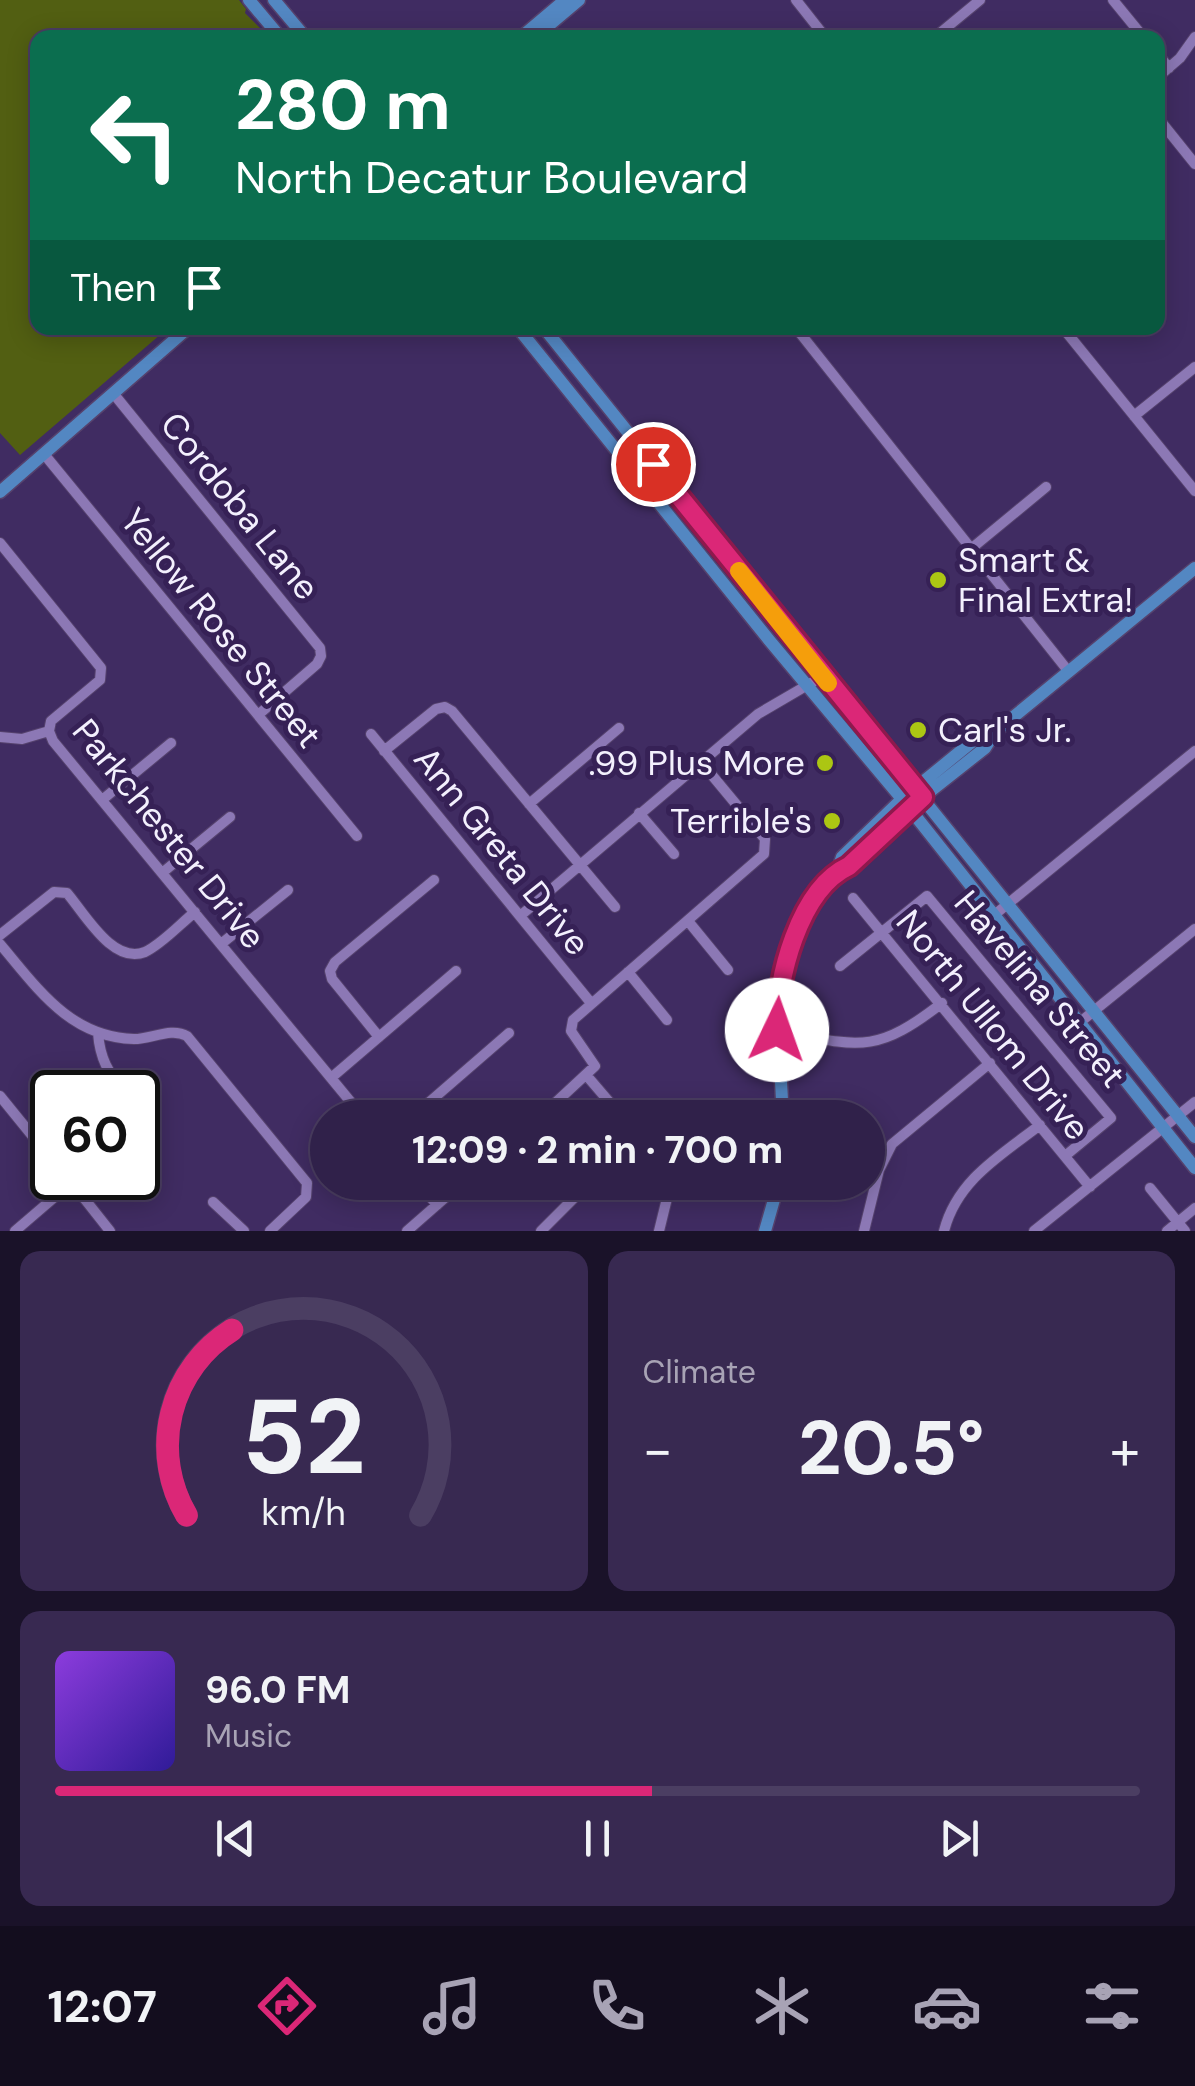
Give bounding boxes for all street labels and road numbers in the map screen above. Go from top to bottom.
street label: Cordoba Lane [150,403,330,609]
street label: Yellow Rose Street [110,499,332,757]
street label: Parkchester Drive [62,710,276,958]
street label: Ann Greta Drive [404,737,600,965]
street label: Havelina Street [944,881,1136,1097]
street label: North Ullom Drive [886,900,1100,1150]

